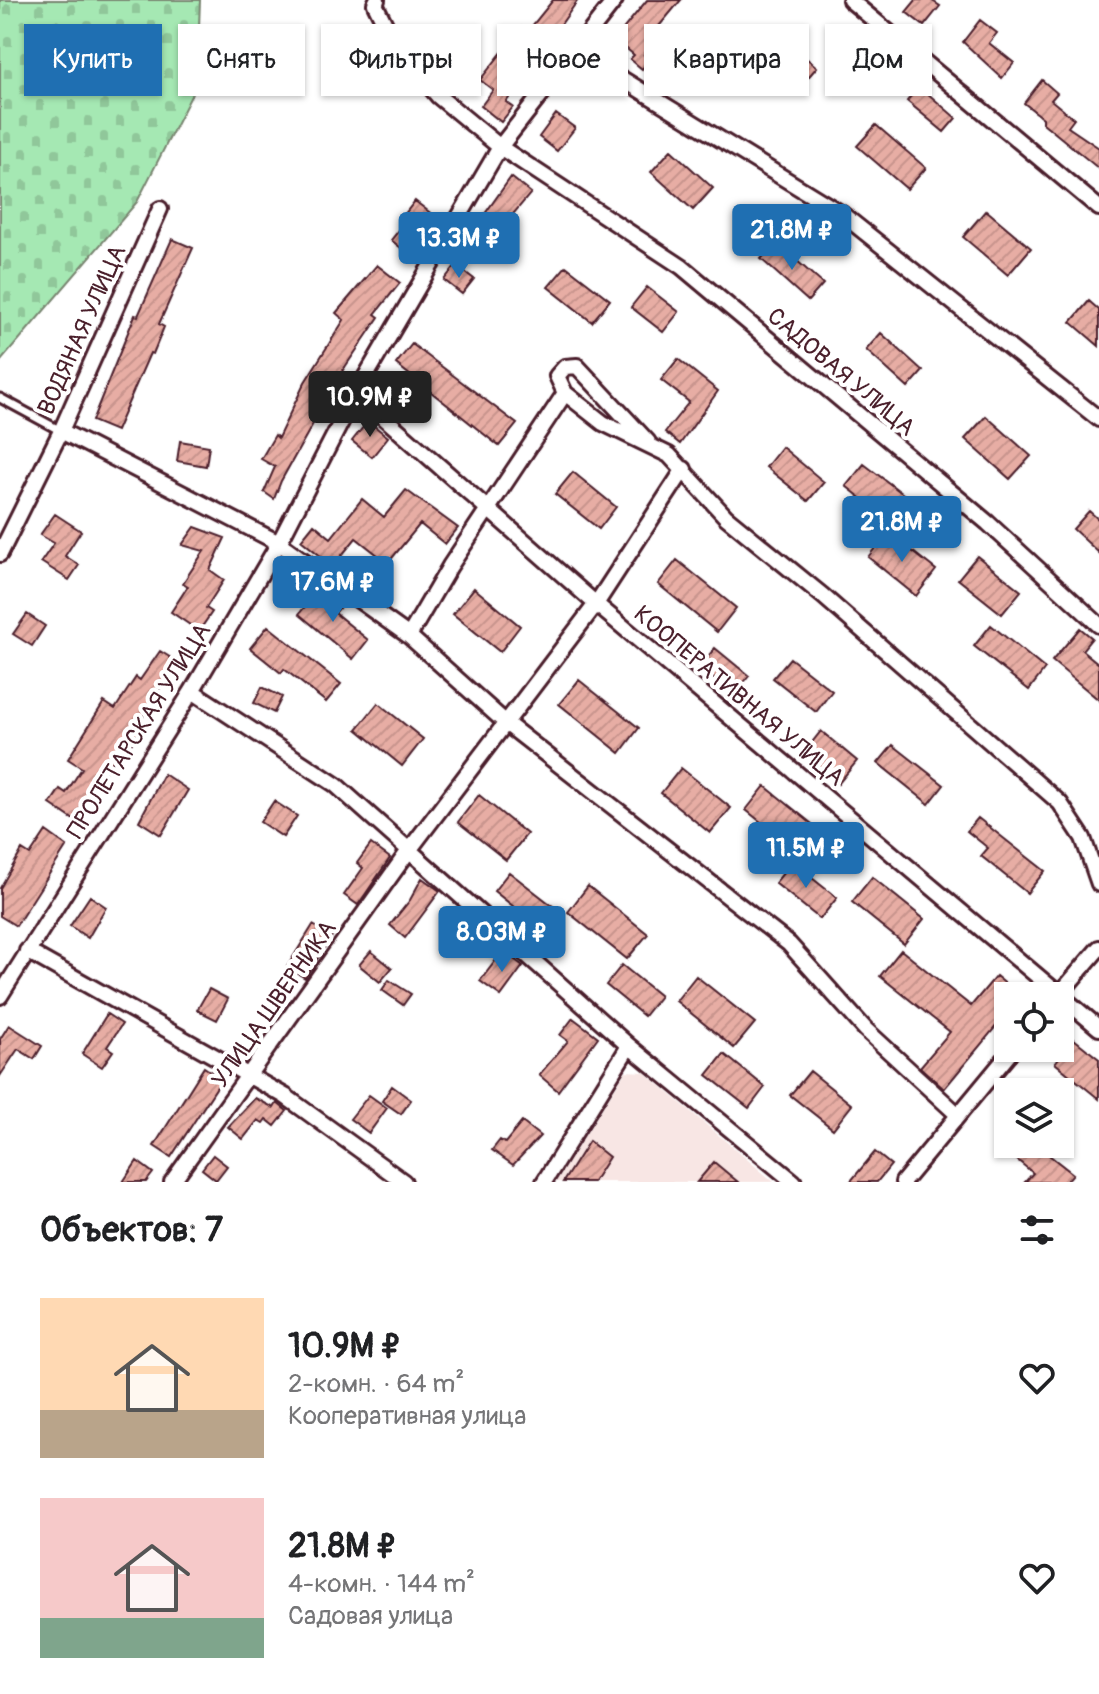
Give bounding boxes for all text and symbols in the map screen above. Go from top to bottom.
chip: Купить [24,24,162,96]
chip: Снять [178,24,305,96]
chip: Фильтры [321,24,481,96]
chip: Новое [497,24,628,96]
chip: Квартира [644,24,809,96]
chip: Дом [825,24,932,96]
pin: 21.8M ₽ [718,204,866,272]
pin: 13.3M ₽ [385,212,533,280]
text: 21.8M ₽ [750,214,834,246]
text: 13.3M ₽ [417,222,501,254]
street label: ВОДЯНАЯ УЛИЦА [32,241,132,419]
street label: САДОВАЯ УЛИЦА [761,302,921,442]
pin: 10.9M ₽ [296,371,444,439]
text: 10.9M ₽ [327,381,413,413]
pin: 21.8M ₽ [828,496,976,564]
text: 21.8M ₽ [860,506,944,538]
pin: 17.6M ₽ [259,556,407,624]
text: 17.6M ₽ [291,566,375,598]
street label: КООПЕРАТИВНАЯ УЛИЦА [628,600,850,792]
street label: ПРОЛЕТАРСКАЯ УЛИЦА [61,618,217,844]
pin: 11.5M ₽ [732,822,880,890]
text: 11.5M ₽ [766,832,846,864]
pin: 8.03M ₽ [428,906,576,974]
street label: УЛИЦА ШВЕРНИКА [205,915,343,1093]
text: 8.03M ₽ [456,916,548,948]
map controls [994,982,1074,1158]
button: locate [994,982,1074,1062]
button: layers [994,1078,1074,1158]
icon: filters [1015,1208,1059,1252]
text: Объектов: 7 [40,1209,223,1252]
text: 10.9M ₽ [288,1325,402,1368]
icon: home [104,1330,200,1426]
icon: heart [1015,1356,1059,1400]
text: 2-комн. · 64 m² [288,1368,464,1400]
text: Кооперативная улица [288,1400,526,1432]
text: 21.8M ₽ [288,1525,397,1568]
icon: home [104,1530,200,1626]
icon: heart [1015,1556,1059,1600]
text: 4-комн. · 144 m² [288,1568,475,1600]
text: Садовая улица [288,1600,453,1632]

